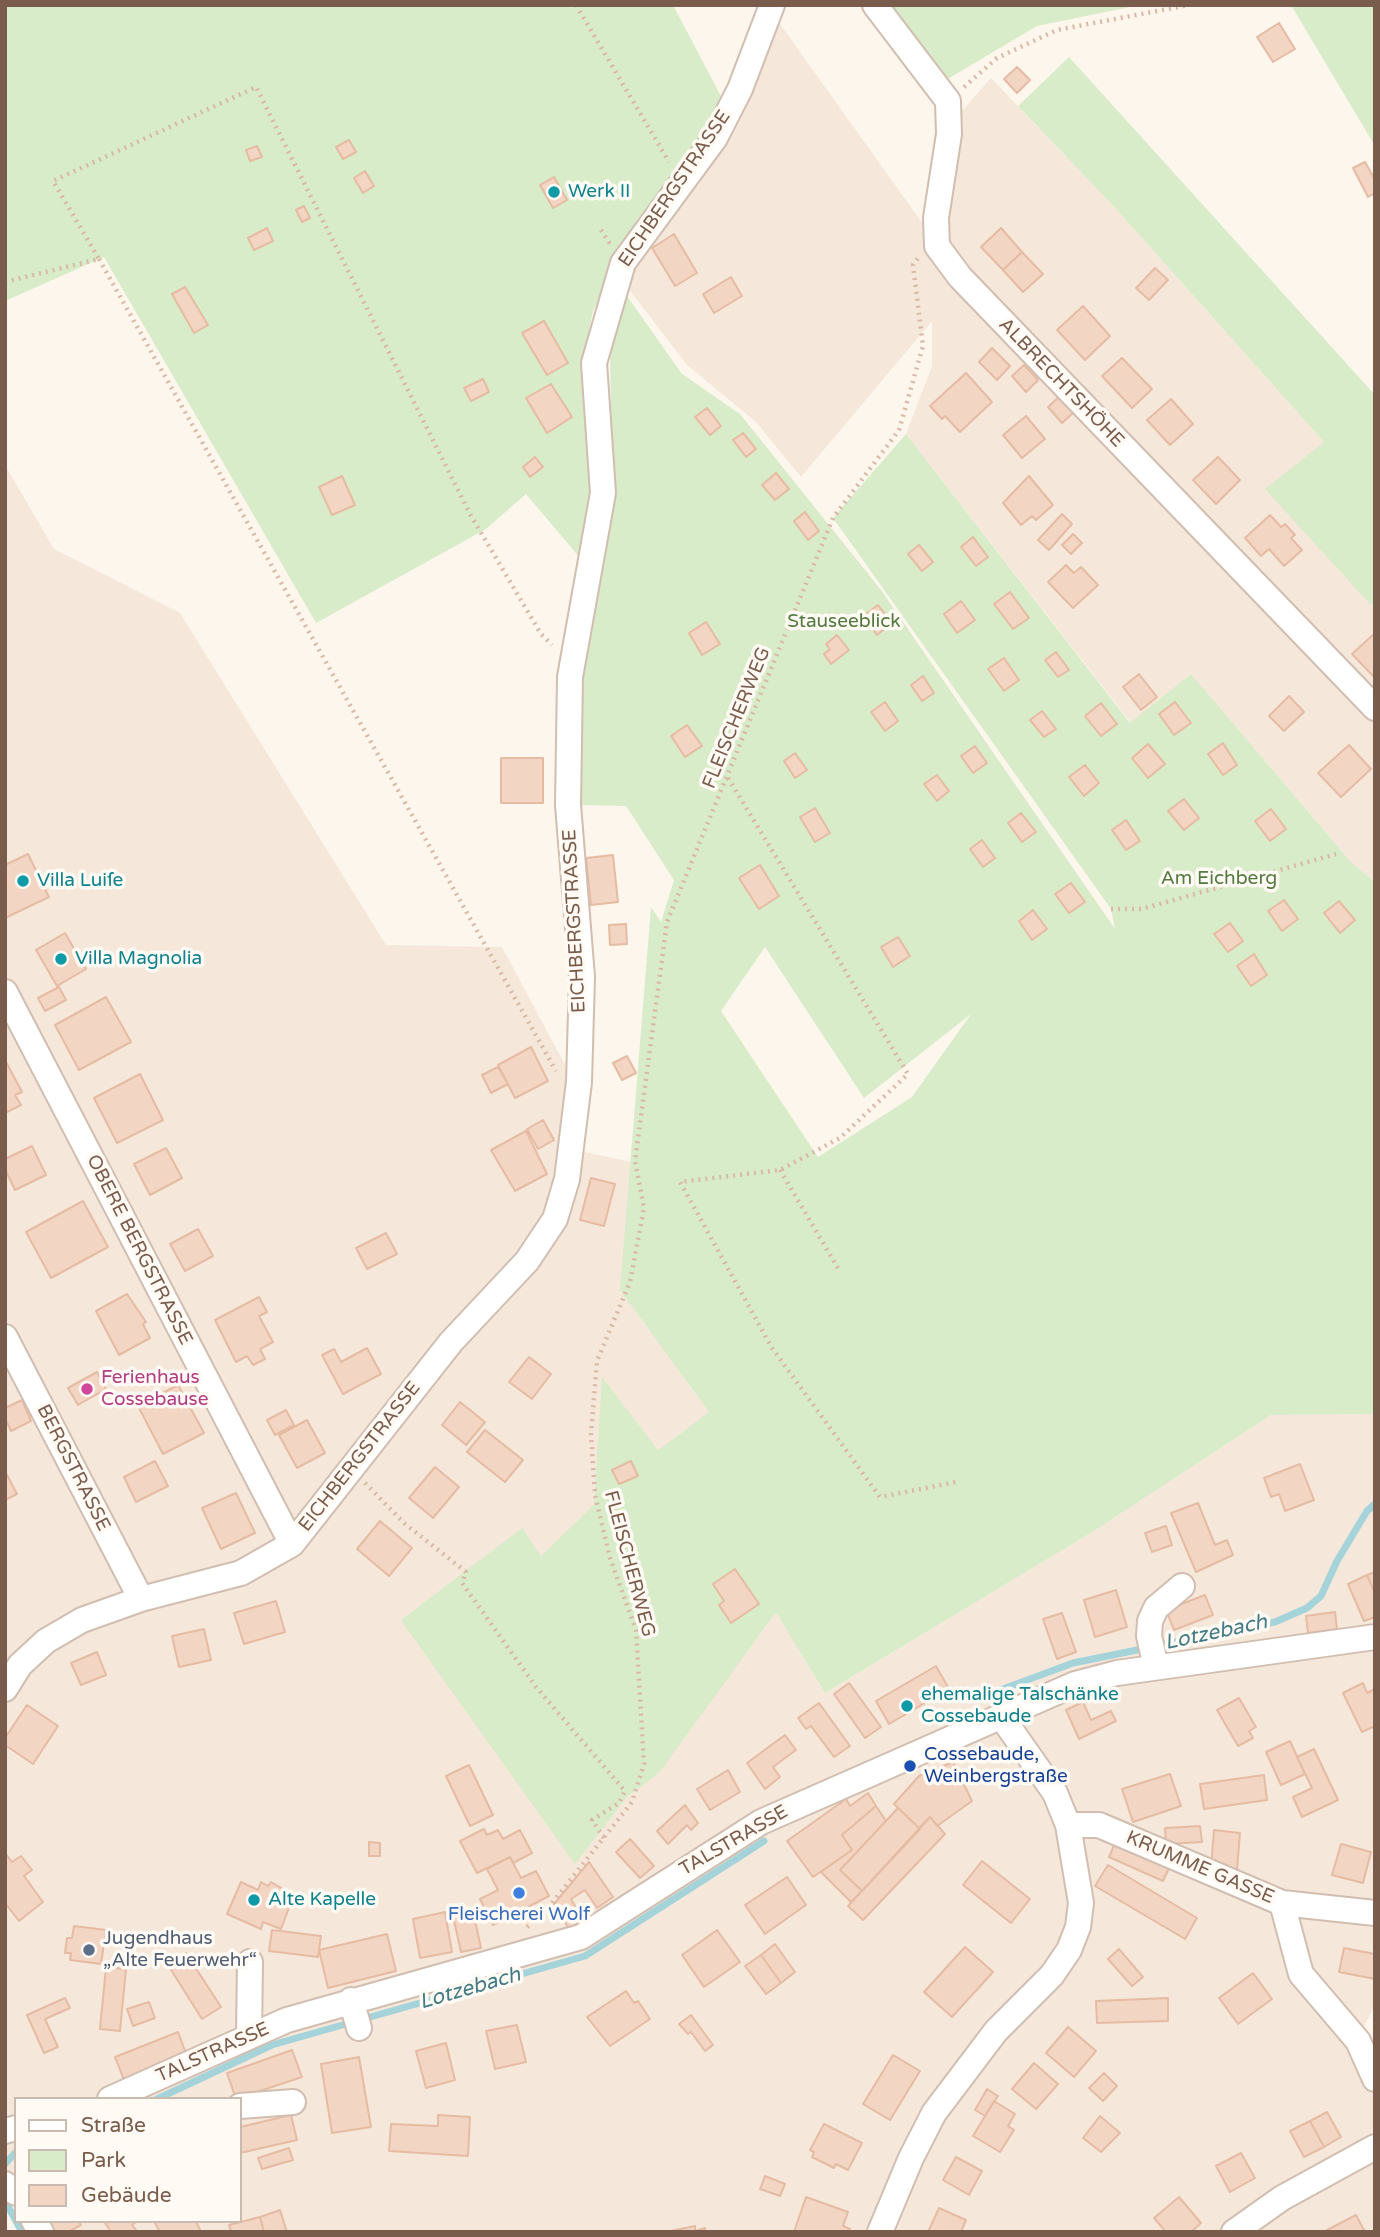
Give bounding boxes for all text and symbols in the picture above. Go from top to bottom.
street label: EICHBERGSTRASSE [614,106,736,272]
place label: Werk II [568,181,631,203]
marker: Werk II [546,184,562,200]
street label: ALBRECHTSHÖHE [993,314,1129,452]
park label: Stauseeblick [787,611,901,633]
street label: FLEISCHERWEG [698,644,776,792]
street label: EICHBERGSTRASSE [559,828,591,1014]
park label: Am Eichberg [1161,868,1277,890]
place label: Villa Luiſe [37,870,123,892]
marker: Villa Luiſe [15,873,31,889]
place label: Villa Magnolia [75,948,202,970]
marker: Villa Magnolia [53,951,69,967]
street label: OBERE BERGSTRASSE [81,1151,197,1349]
place label: Ferienhaus Cossebause [101,1367,208,1411]
street label: EICHBERGSTRASSE [294,1377,426,1537]
marker: Ferienhaus Cossebause [79,1381,95,1397]
street label: BERGSTRASSE [31,1401,115,1535]
street label: FLEISCHERWEG [599,1488,659,1640]
water label: Lotzebach [1162,1610,1270,1656]
place label: ehemalige Talschänke Cossebaude [921,1684,1119,1728]
marker: ehemalige Talschänke Cossebaude [899,1698,915,1714]
place label: Cossebaude, Weinbergstraße [924,1744,1068,1788]
marker: Cossebaude, Weinbergstraße [902,1758,918,1774]
street label: TALSTRASSE [676,1801,792,1881]
street label: KRUMME GASSE [1123,1827,1277,1909]
marker: Fleischerei Wolf [511,1885,527,1901]
place label: Alte Kapelle [268,1889,376,1911]
marker: Alte Kapelle [246,1892,262,1908]
place label: Fleischerei Wolf [448,1904,590,1926]
place label: Jugendhaus „Alte Feuerwehr“ [103,1928,257,1972]
marker: Jugendhaus „Alte Feuerwehr“ [81,1942,97,1958]
water label: Lotzebach [416,1963,524,2015]
street label: TALSTRASSE [153,2018,273,2088]
legend [14,2097,242,2223]
text: Straße [81,2113,146,2138]
text: Park [81,2148,126,2173]
text: Gebäude [81,2183,172,2208]

